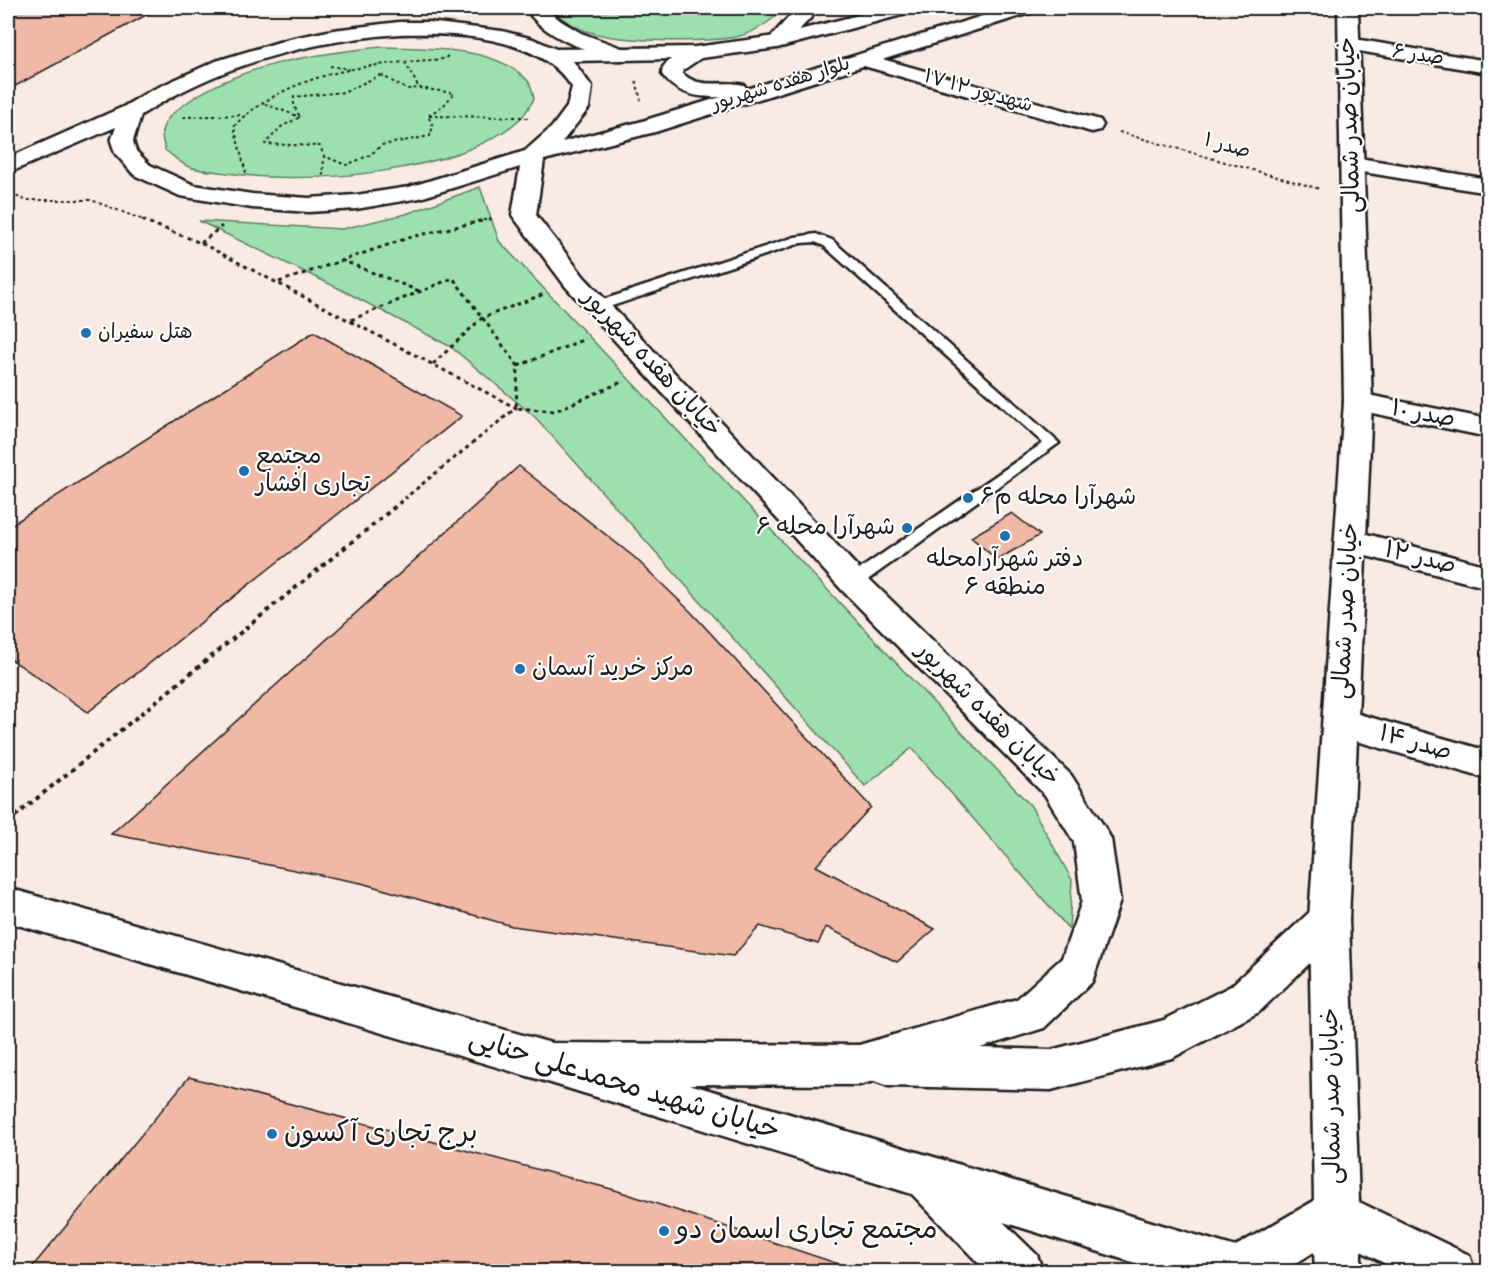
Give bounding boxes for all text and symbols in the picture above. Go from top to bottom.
street label: خیابان صدر شمالی [1330,36,1372,214]
street label: صدر ۶ [1390,38,1446,74]
street label: بلوار هفده شهریور [706,50,854,120]
street label: ۱۷ شهدیور ۱۲ [920,63,1036,121]
street label: صدر ۱ [1200,127,1254,167]
street label: خیابان هفده شهریور [572,281,729,446]
place label: هتل سفیران [98,319,193,348]
marker: هتل سفیران [79,326,93,340]
street label: صدر ۱۰ [1388,392,1458,438]
place label: مجتمع تجاری افشار [254,440,371,503]
marker: مجتمع تجاری افشار [237,464,251,478]
place label: شهرآرا محله م۶ [980,481,1136,516]
marker: شهرآرا محله م۶ [961,491,975,505]
place label: شهرآرا محله ۶ [756,511,895,546]
marker: شهرآرا محله ۶ [900,521,914,535]
street label: خیابان صدر شمالی [1325,522,1369,700]
marker: دفتر شهرآرامحله منطقه ۶ [998,529,1012,543]
street label: صدر ۱۲ [1380,533,1460,585]
place label: دفتر شهرآرامحله منطقه ۶ [927,543,1083,606]
street label: خیابان هفده شهریور [906,634,1067,795]
place label: مرکز خرید آسمان [532,652,694,687]
marker: مرکز خرید آسمان [513,662,527,676]
street label: صدر ۱۴ [1374,717,1456,771]
street label: خیابان صدر شمالی [1314,1007,1352,1185]
street label: خیابان شهید محمدعلی حنایی [463,1019,785,1153]
place label: برج تجاری آکسون [284,1114,478,1155]
marker: برج تجاری آکسون [265,1127,279,1141]
place label: مجتمع تجاری اسمان دو [674,1211,938,1252]
marker: مجتمع تجاری اسمان دو [657,1224,671,1238]

